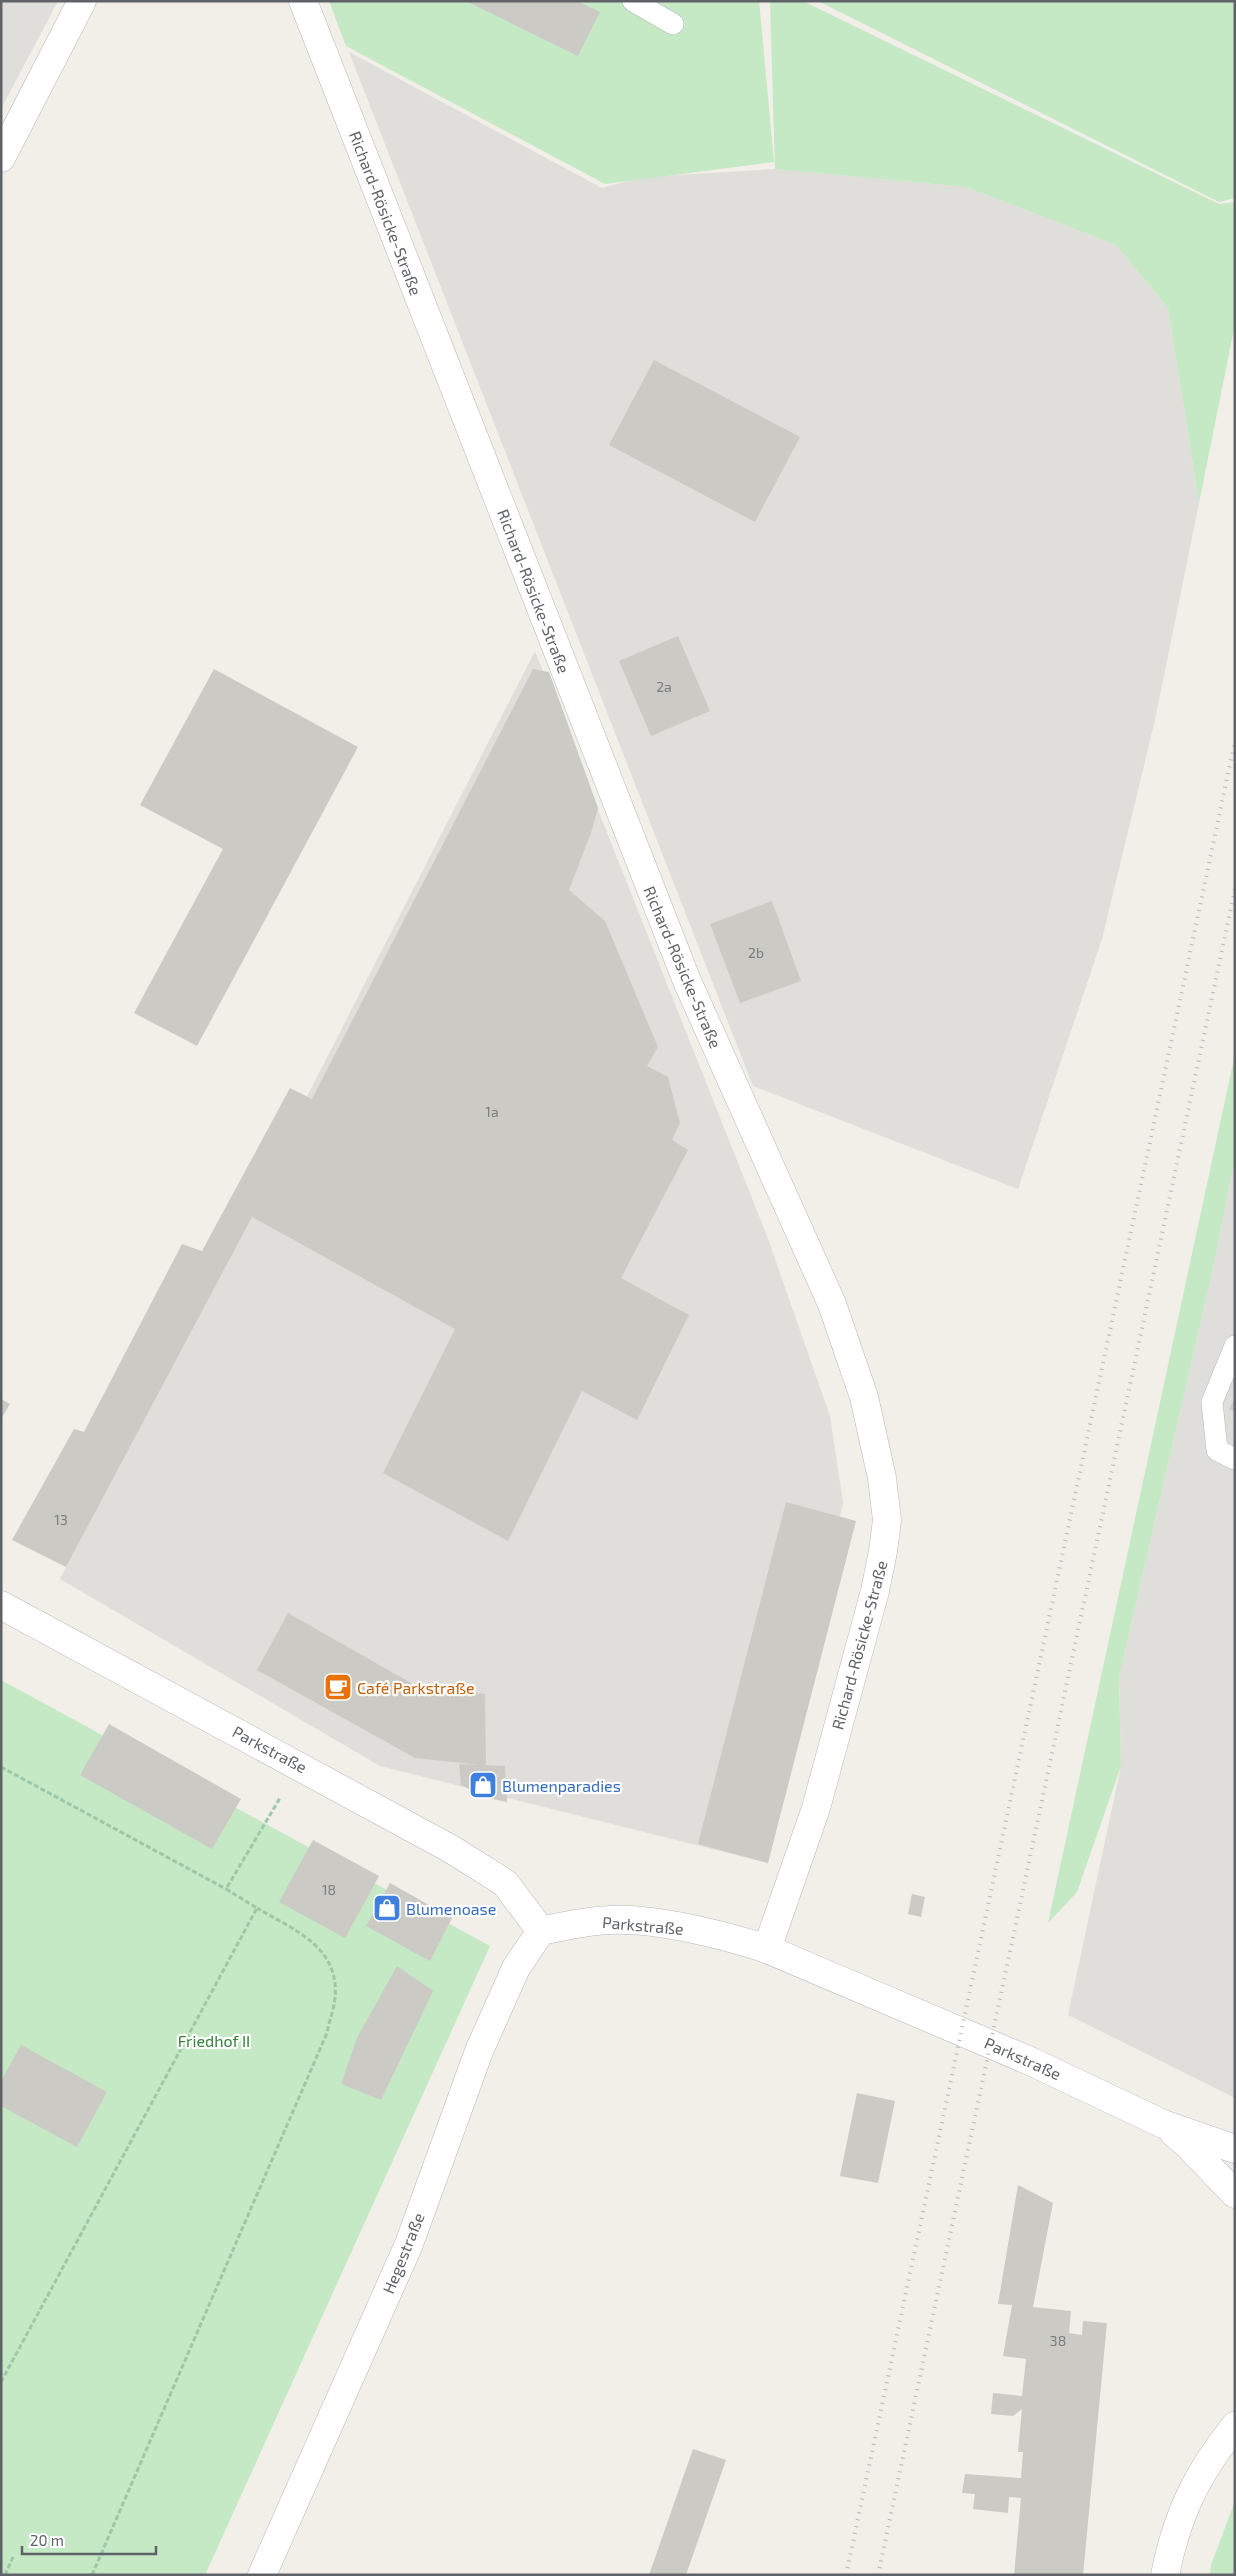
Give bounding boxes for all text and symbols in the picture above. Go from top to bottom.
street label: Richard-Rösicke-Straße [346,128,426,298]
street label: Richard-Rösicke-Straße [494,506,574,676]
house number: 2a [656,678,672,695]
street label: Richard-Rösicke-Straße [640,883,726,1051]
house number: 2b [748,944,764,961]
house number: 1a [485,1103,499,1120]
house number: 13 [54,1511,68,1528]
street label: Richard-Rösicke-Straße [827,1558,891,1732]
cafe icon: Café Parkstraße [323,1672,353,1702]
place label: Café Parkstraße [357,1678,475,1697]
street label: Parkstraße [230,1721,310,1777]
shop icon: Blumenparadies [468,1770,498,1800]
place label: Blumenparadies [502,1776,621,1795]
house number: 18 [322,1881,336,1898]
shop icon: Blumenoase [372,1893,402,1923]
place label: Blumenoase [406,1899,496,1918]
street label: Parkstraße [602,1912,684,1938]
park label: Friedhof II [178,2031,250,2050]
street label: Parkstraße [982,2033,1064,2083]
street label: Hegestraße [378,2210,428,2296]
house number: 38 [1050,2332,1066,2349]
scale bar [22,2524,156,2556]
text: 20 m [30,2531,64,2549]

